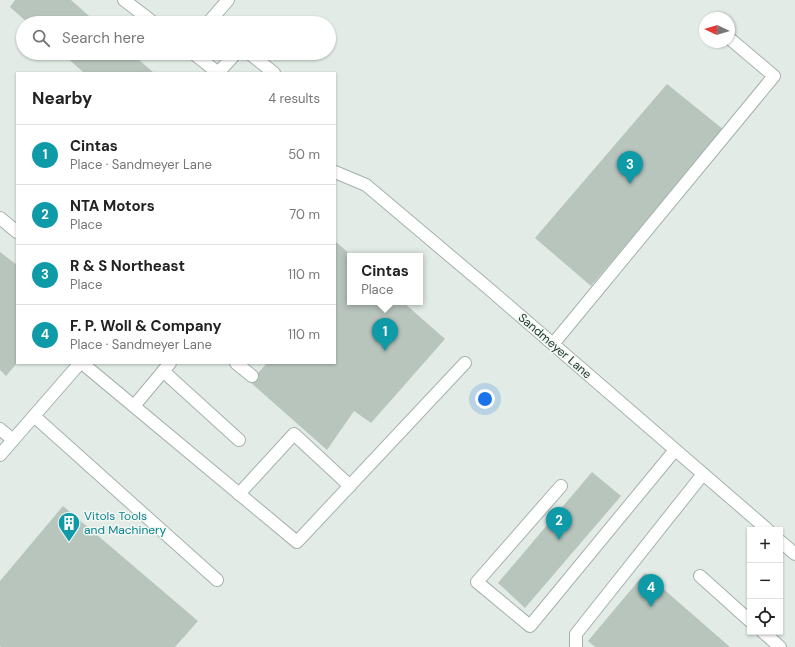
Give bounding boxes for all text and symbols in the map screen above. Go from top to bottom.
north arrow [699,12,735,48]
search box [16,16,336,60]
icon: search [30,27,52,49]
text: Search here [62,28,145,48]
text: Nearby [32,87,92,109]
text: 4 results [268,90,320,107]
text: Cintas [70,136,118,156]
text: 1 [43,146,47,163]
text: 50 m [288,146,320,163]
pin: 3 [617,151,643,184]
text: Place · Sandmeyer Lane [70,156,212,173]
text: NTA Motors [70,196,155,216]
text: 2 [41,206,49,223]
text: 70 m [289,206,320,223]
text: Place [70,216,102,233]
popup [347,253,423,305]
text: R & S Northeast [70,256,185,276]
text: Cintas [361,261,409,281]
text: 3 [41,266,49,283]
text: 110 m [288,266,320,283]
text: Place [70,276,102,293]
text: Place [361,281,393,298]
street label: Sandmeyer Lane [515,310,595,382]
text: F. P. Woll & Company [70,316,222,336]
pin: 1 [372,318,398,351]
text: 4 [41,326,49,343]
text: 110 m [288,326,320,343]
text: Place · Sandmeyer Lane [70,336,212,353]
your location [475,389,495,409]
pin: 2 [546,507,572,540]
place label: Vitols Tools and Machinery [84,508,167,538]
building icon: Vitols Tools and Machinery [56,510,82,543]
map controls [747,527,783,635]
button: + [747,527,783,563]
button: − [747,563,783,599]
pin: 4 [638,574,664,607]
button: locate [747,599,783,635]

